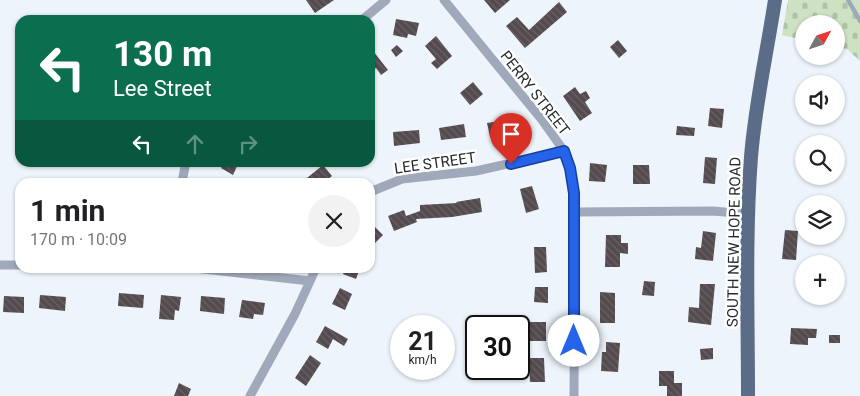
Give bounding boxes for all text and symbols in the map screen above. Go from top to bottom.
north arrow [795,15,845,65]
map controls [795,15,845,305]
text: 130 m [113,34,212,75]
icon: left [30,35,95,100]
street label: PERRY STREET [496,47,574,139]
button: sound [795,75,845,125]
text: Lee Street [113,76,212,101]
pin [490,113,532,164]
icon: arrive [497,120,525,148]
icon: left [128,130,156,158]
icon: ahead [181,130,209,158]
icon: right [234,130,262,158]
button: search [795,135,845,185]
street label: LEE STREET [393,148,477,178]
street label: SOUTH NEW HOPE ROAD [724,157,744,327]
text: 1 min [30,193,105,228]
button: close [308,195,360,247]
button: layers [795,195,845,245]
text: 170 m · 10:09 [30,230,127,249]
button: + [795,255,845,305]
position arrow [547,314,599,366]
speed limit sign: 30 [465,315,530,380]
text: 21 [408,327,437,356]
text: km/h [408,353,437,367]

